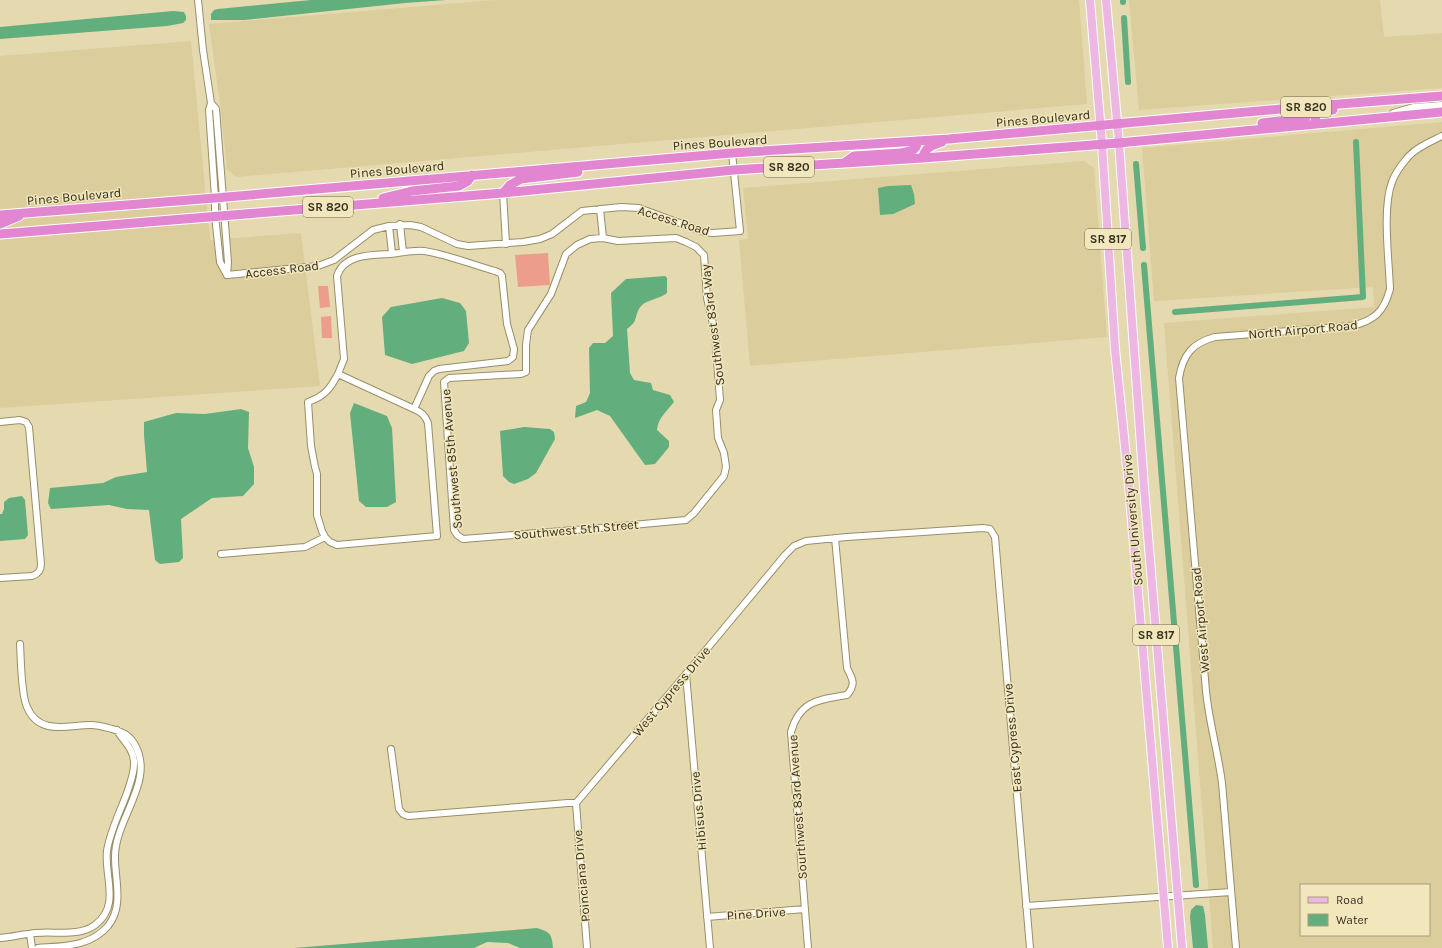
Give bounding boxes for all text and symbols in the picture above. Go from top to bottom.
road number: SR 820 [1281,97,1331,117]
street label: Pines Boulevard [995,107,1091,130]
street label: Pines Boulevard [672,132,768,153]
road number: SR 820 [764,157,814,177]
street label: Pines Boulevard [349,158,445,181]
street label: Pines Boulevard [26,185,122,208]
road number: SR 820 [303,197,353,217]
street label: Access Road [636,202,712,239]
road number: SR 817 [1085,229,1131,249]
street label: Access Road [244,258,320,281]
street label: Southwest 83rd Way [698,263,727,386]
street label: North Airport Road [1248,317,1358,342]
street label: Southwest 85th Avenue [438,388,465,530]
street label: South University Drive [1119,453,1146,586]
street label: Southwest 5th Street [513,517,639,542]
street label: West Airport Road [1188,566,1213,673]
road number: SR 817 [1133,625,1179,645]
street label: West Cypress Drive [629,643,714,739]
street label: East Cypress Drive [1000,683,1025,793]
street label: Sourthwest 83rd Avenue [785,734,810,880]
street label: Hibisus Drive [688,771,709,851]
street label: Poinciana Drive [570,829,593,923]
legend [1300,884,1430,936]
text: Road [1336,893,1364,907]
street label: Pine Drive [726,904,786,923]
text: Water [1336,913,1369,927]

